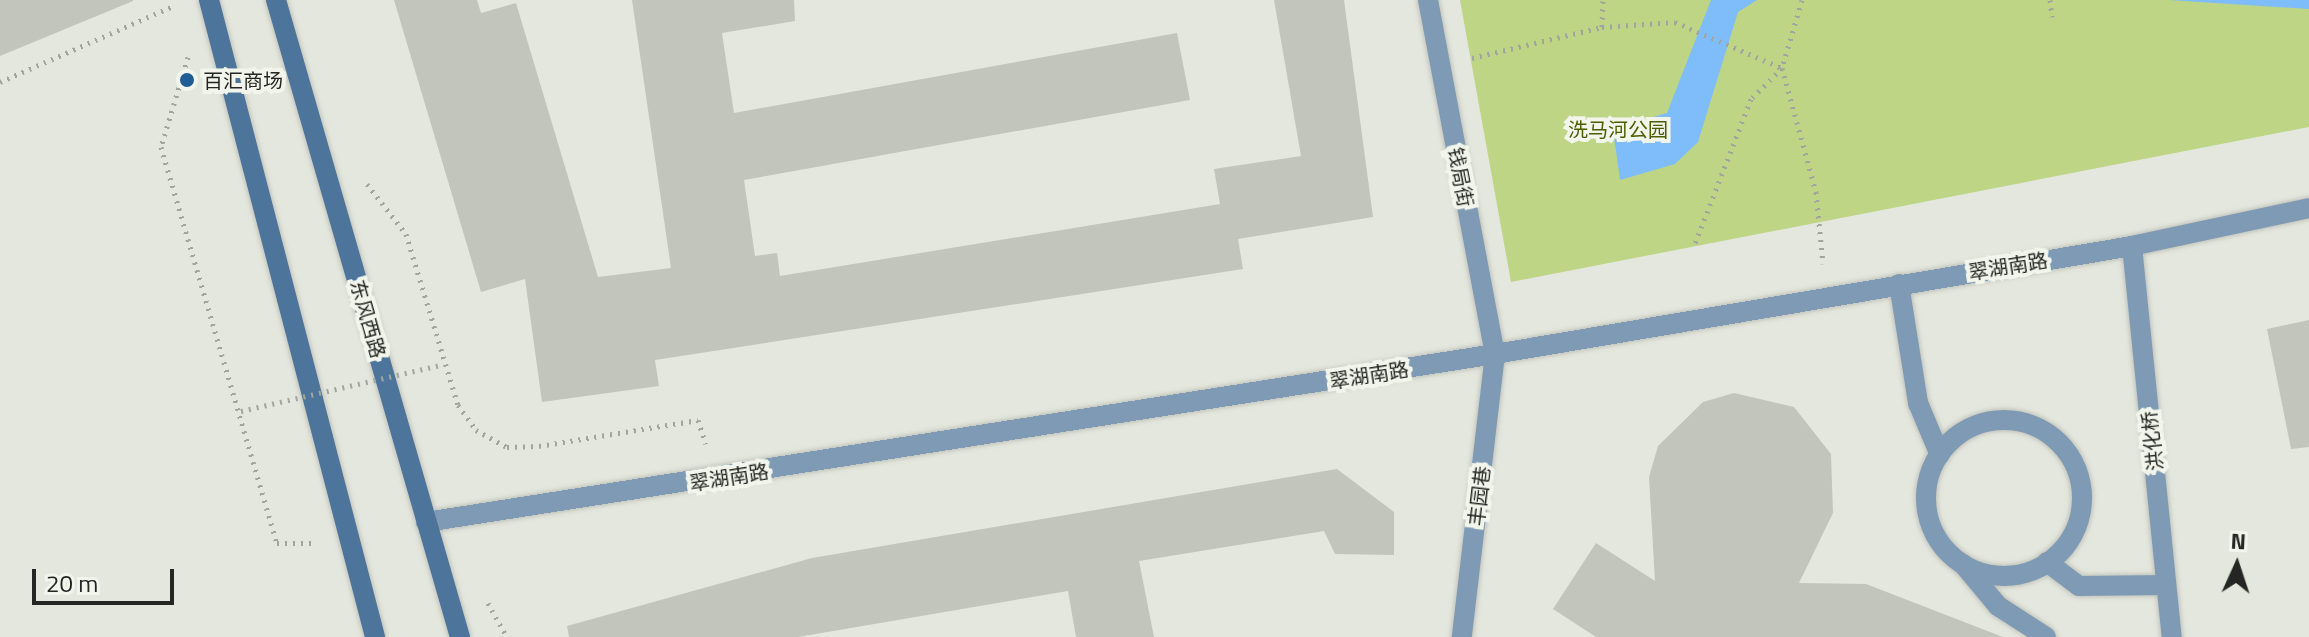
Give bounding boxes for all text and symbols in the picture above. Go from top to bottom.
place label: 百汇商场 [203,68,283,92]
marker: 百汇商场 [178,71,196,89]
park label: 洗马河公园 [1568,117,1668,141]
street label: 钱局街 [1443,145,1479,209]
street label: 翠湖南路 [1967,248,2049,284]
street label: 东风西路 [345,277,391,361]
street label: 翠湖南路 [1328,357,1410,393]
street label: 洪化桥 [2137,410,2167,472]
street label: 翠湖南路 [688,459,770,495]
street label: 丰园巷 [1463,465,1495,527]
text: N [2230,524,2247,558]
north arrow [2197,525,2277,605]
scale bar [36,553,178,603]
text: 20 m [46,565,98,601]

